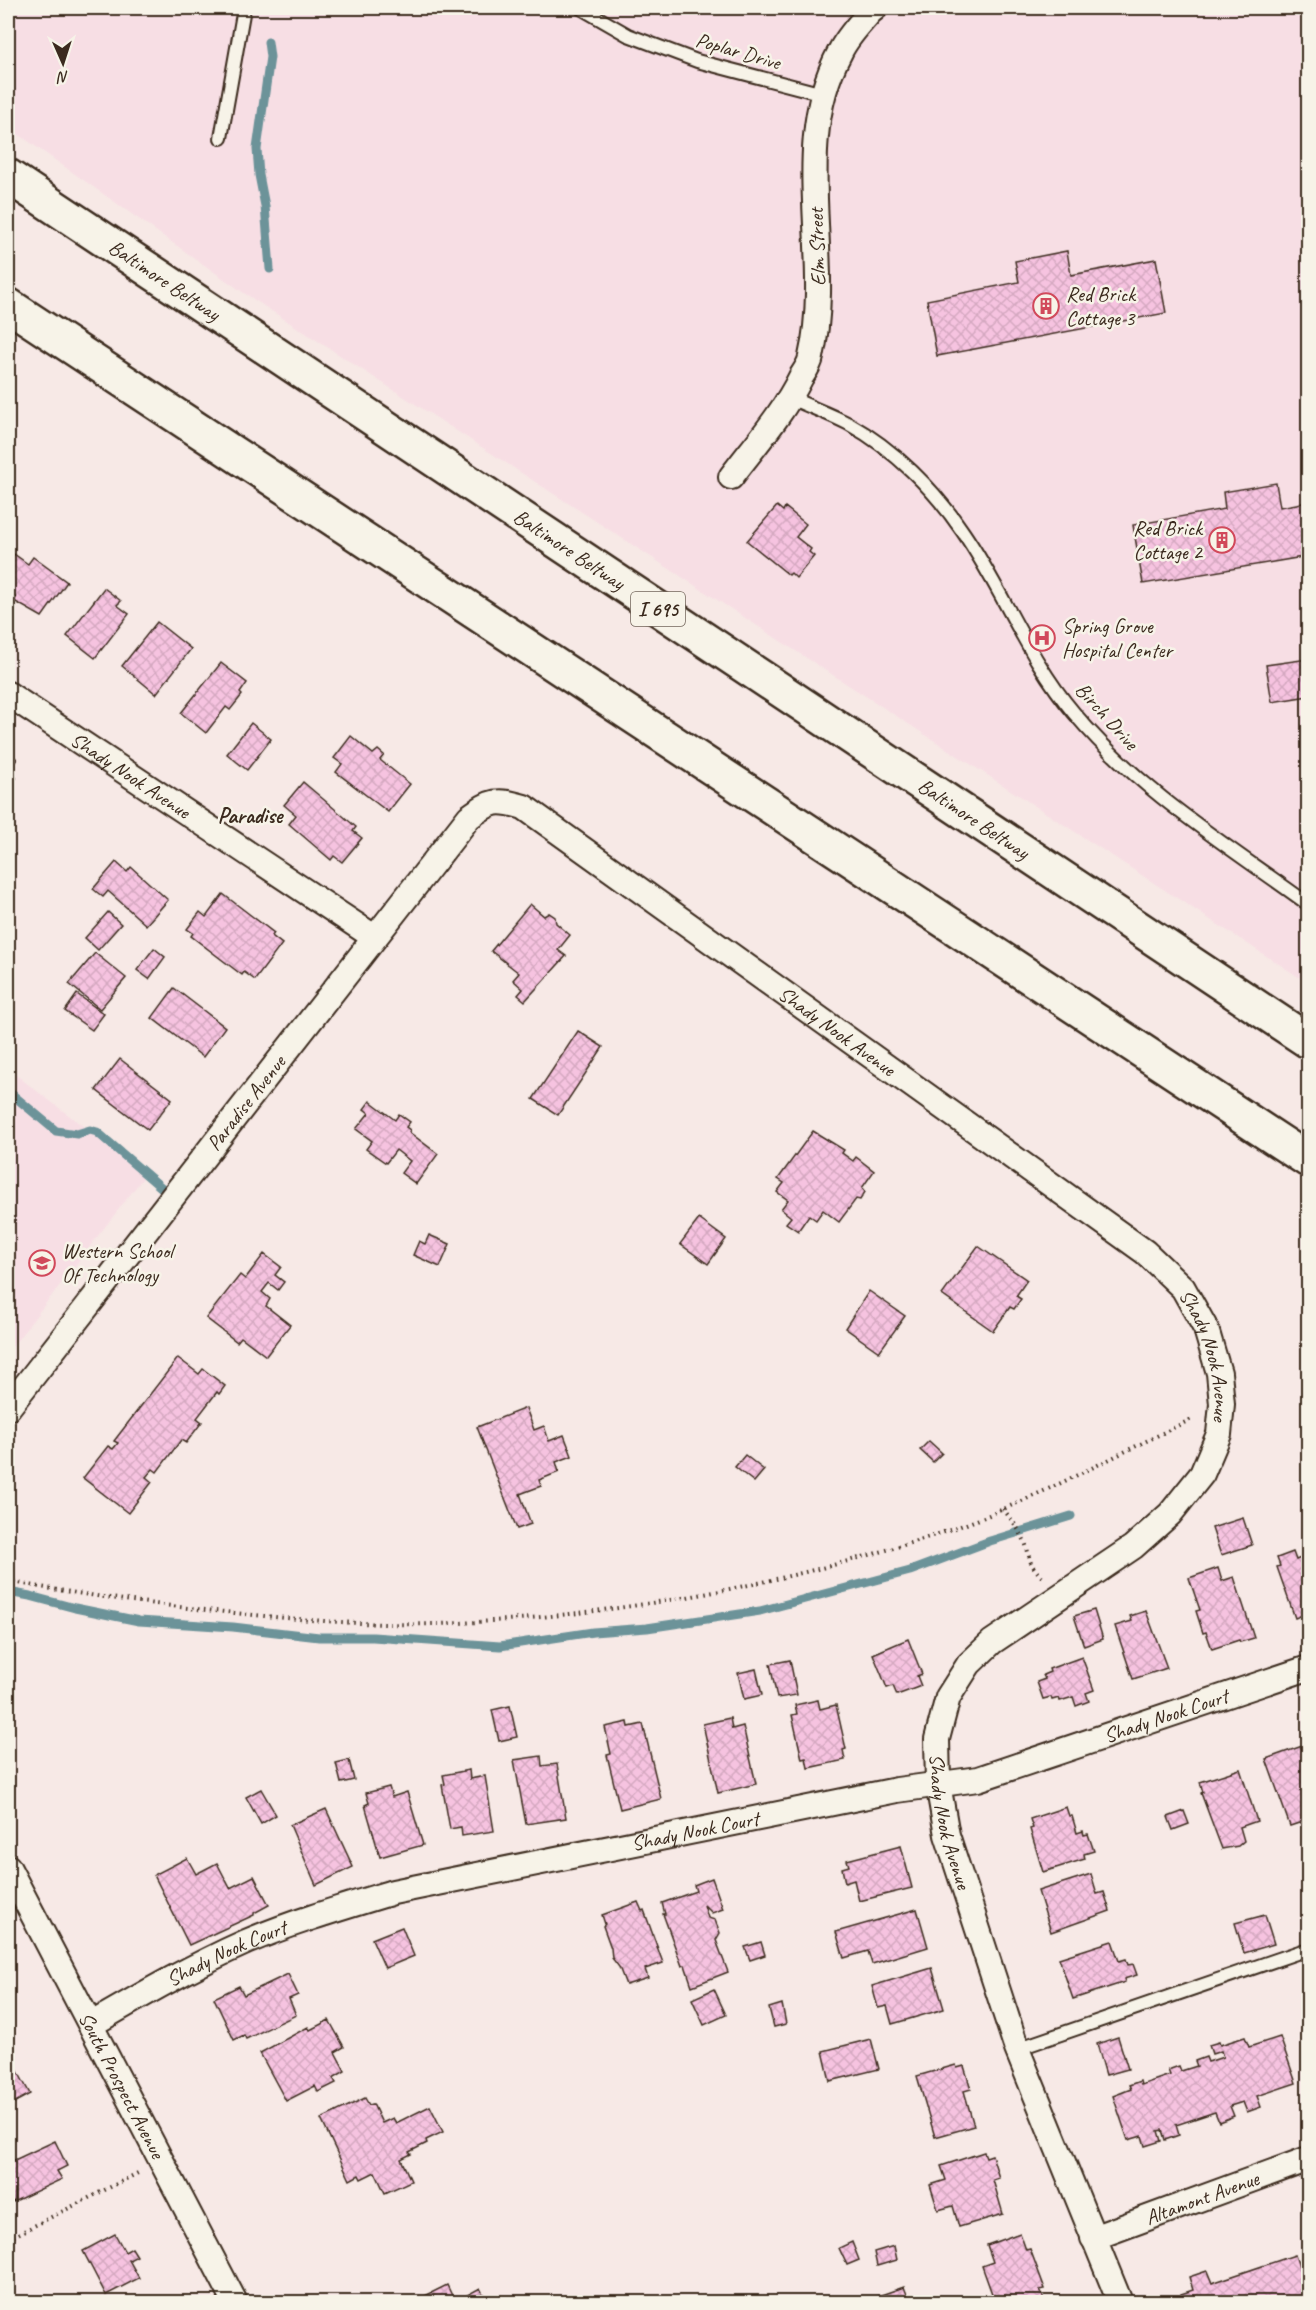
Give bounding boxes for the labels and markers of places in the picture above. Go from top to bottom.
place label: Red Brick Cottage 3 [1066,281,1137,331]
building icon: Red Brick Cottage 3 [1031,291,1061,321]
place label: Red Brick Cottage 2 [1133,515,1204,565]
building icon: Red Brick Cottage 2 [1207,525,1237,555]
place label: Spring Grove Hospital Center [1062,613,1174,663]
hospital icon: Spring Grove Hospital Center [1027,623,1057,653]
place label: Western School Of Technology [62,1238,176,1288]
school or university icon: Western School Of Technology [27,1248,57,1278]

